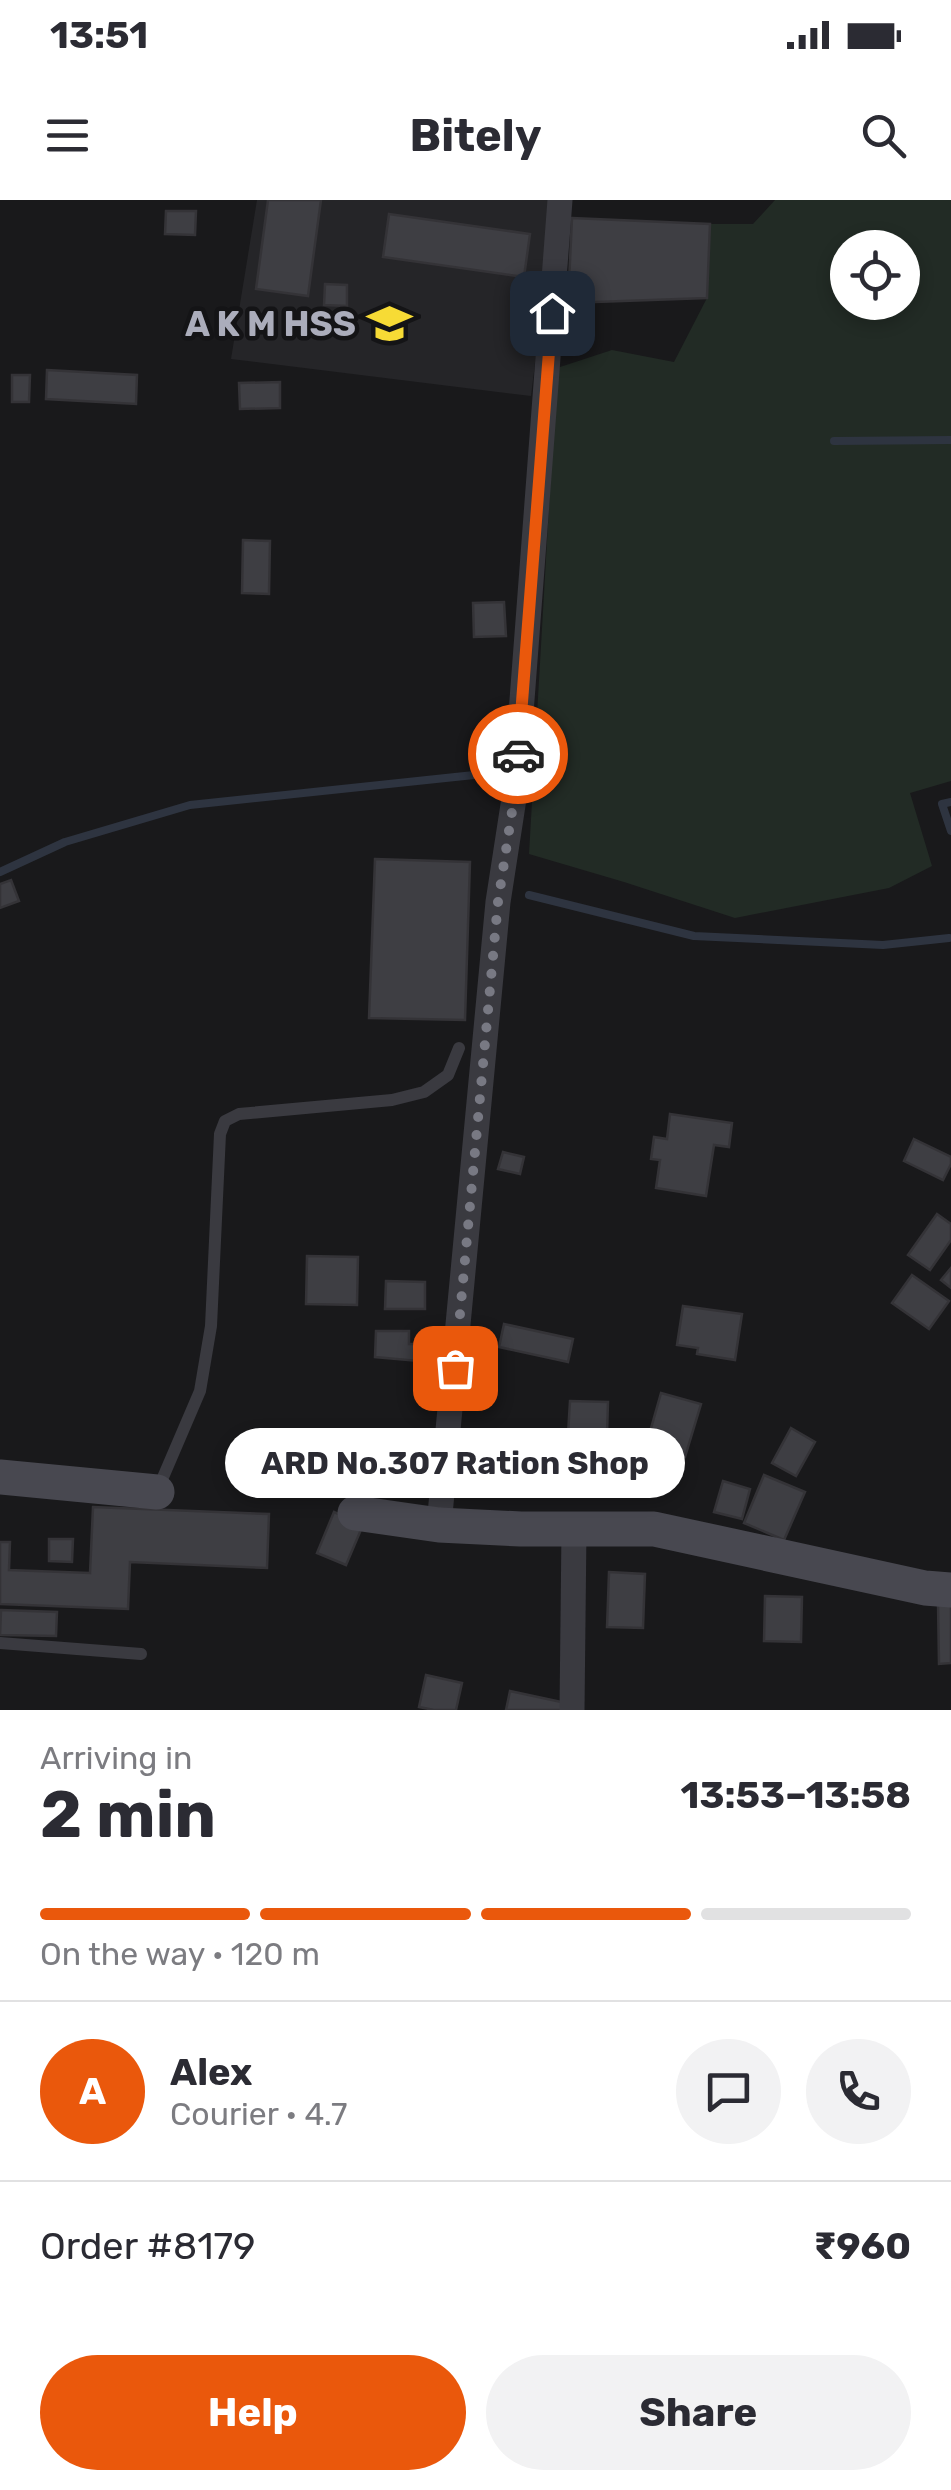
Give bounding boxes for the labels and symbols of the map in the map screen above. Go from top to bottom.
pin [510,271,595,356]
school or university icon: A K M HSS [365,300,413,348]
place label: A K M HSS [185,303,356,345]
courier [468,704,568,804]
pin [413,1326,498,1411]
callout: ARD No.307 Ration Shop [225,1428,685,1498]

